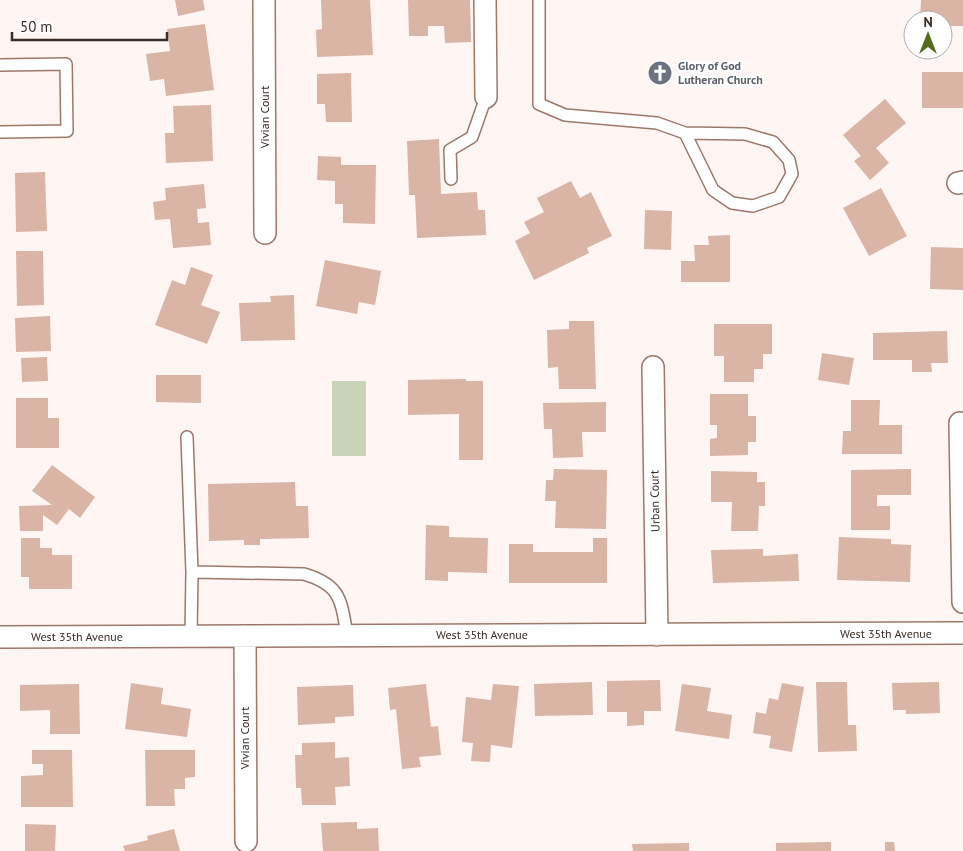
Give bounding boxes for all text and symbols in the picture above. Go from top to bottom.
scale bar [12,10,168,42]
north arrow [903,10,953,60]
text: N [923,13,933,31]
text: 50 m [20,17,53,36]
place label: Glory of God Lutheran Church [678,58,763,87]
church icon: Glory of God Lutheran Church [647,60,673,86]
street label: Vivian Court [257,86,272,149]
street label: Urban Court [646,470,663,532]
street label: West 35th Avenue [840,626,932,641]
street label: West 35th Avenue [436,627,528,642]
street label: West 35th Avenue [31,629,123,644]
street label: Vivian Court [237,707,252,770]

